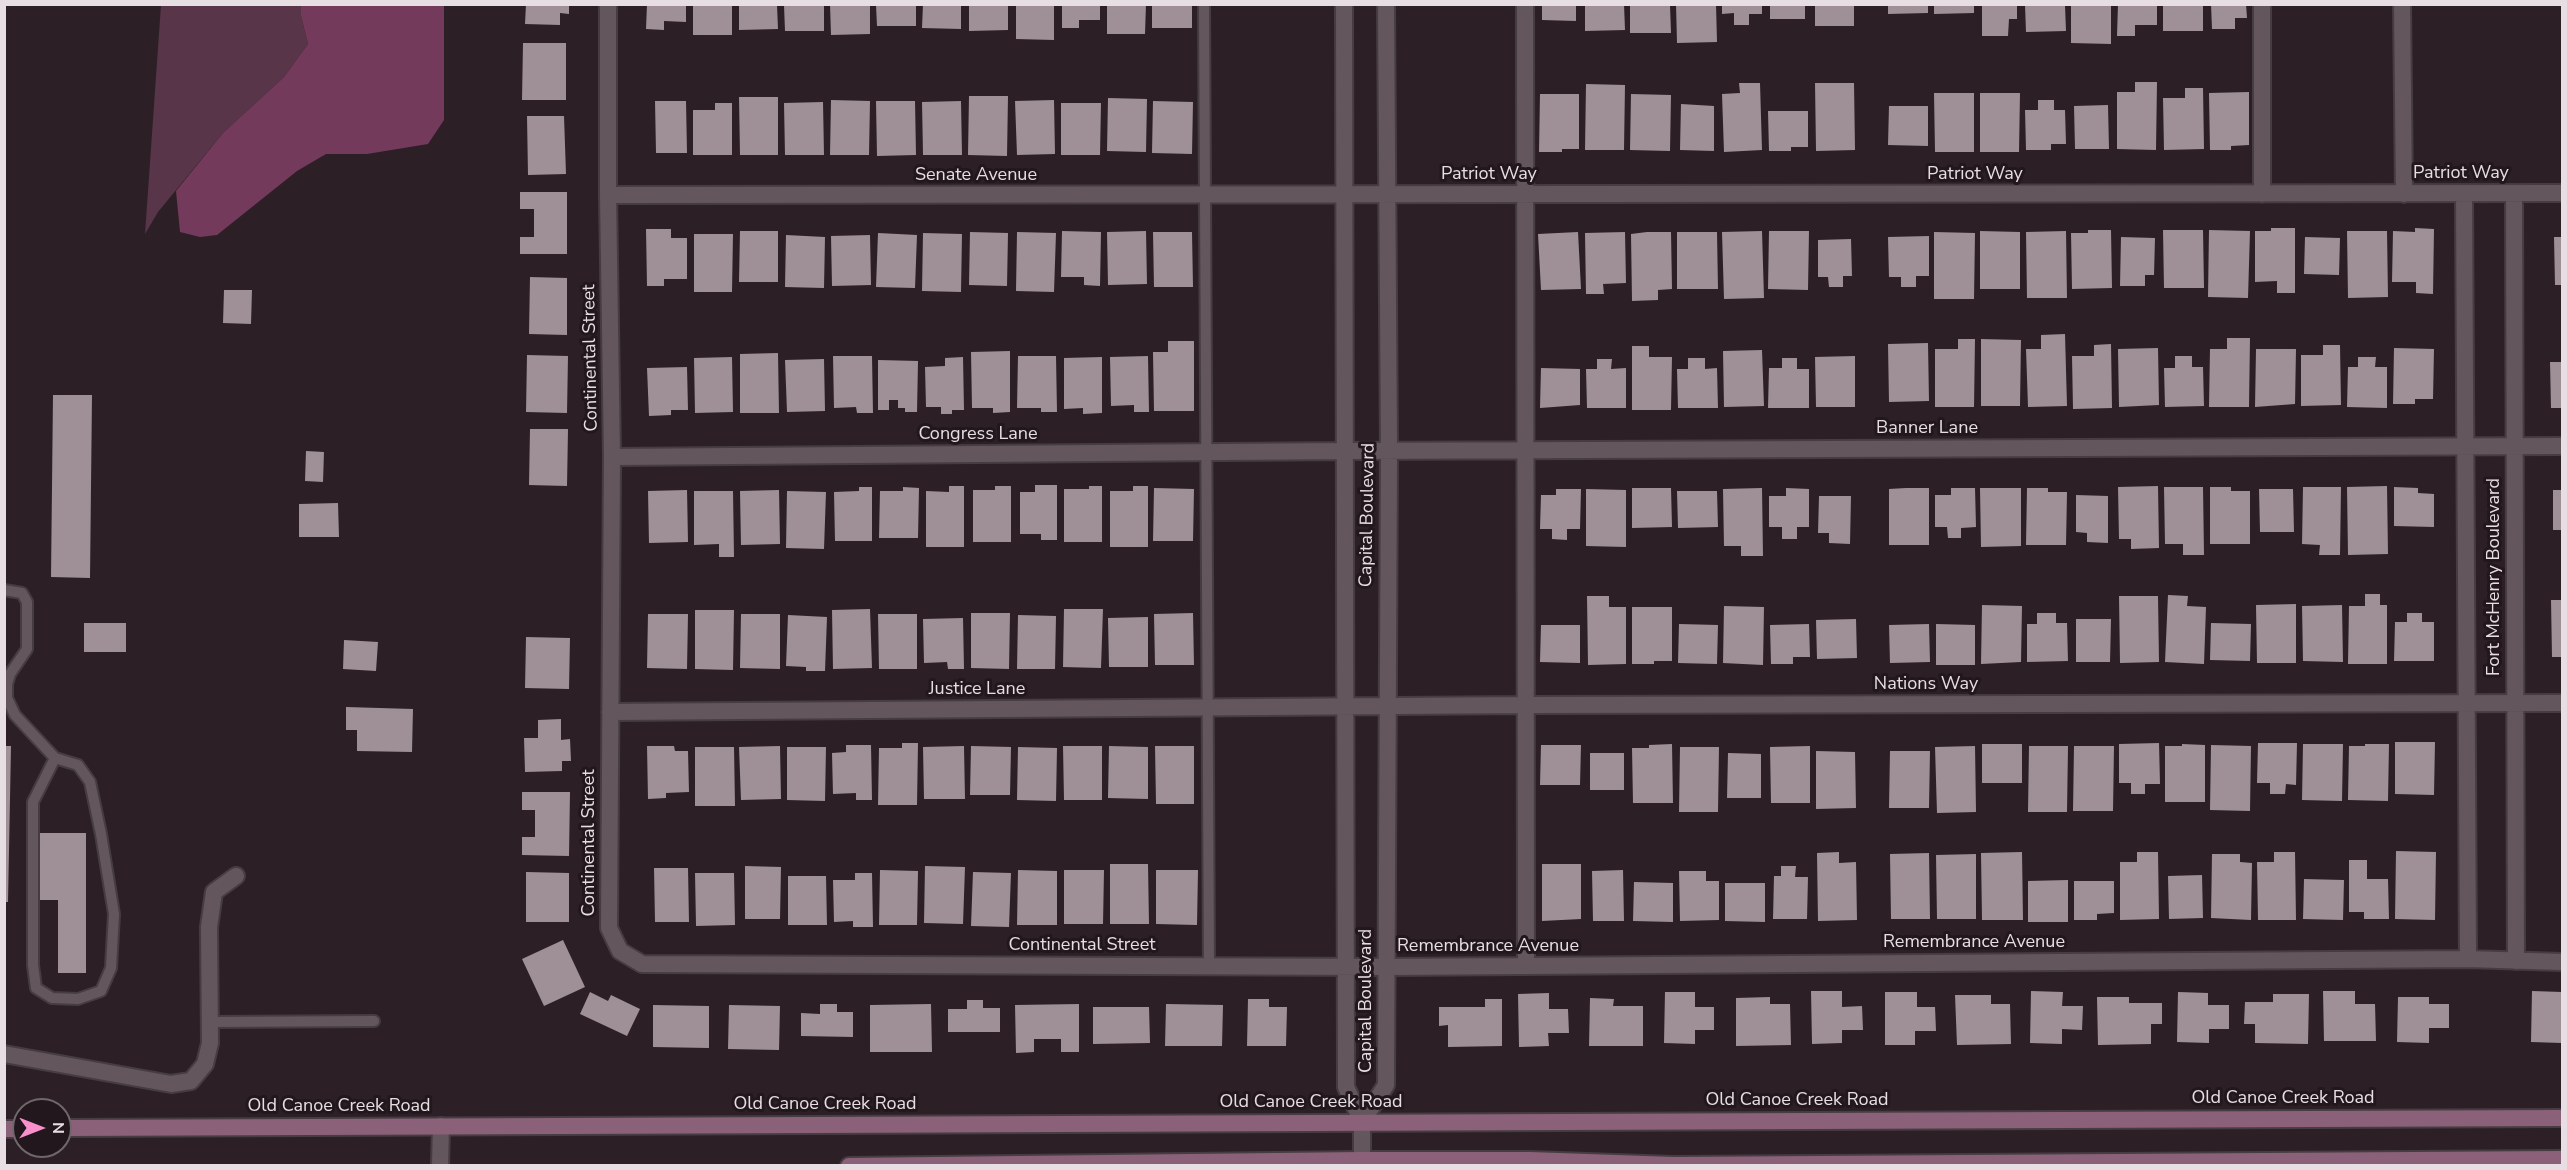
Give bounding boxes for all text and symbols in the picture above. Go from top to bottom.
street label: Patriot Way [2413,163,2509,185]
street label: Patriot Way [1441,164,1537,186]
street label: Patriot Way [1927,164,2023,186]
street label: Senate Avenue [915,165,1037,187]
street label: Continental Street [579,284,603,432]
street label: Banner Lane [1876,418,1978,440]
street label: Congress Lane [918,424,1038,446]
street label: Capital Boulevard [1356,443,1380,587]
street label: Fort McHenry Boulevard [2484,478,2506,676]
street label: Nations Way [1874,674,1978,696]
street label: Justice Lane [929,679,1025,701]
street label: Continental Street [579,769,601,917]
street label: Capital Boulevard [1356,929,1378,1073]
street label: Remembrance Avenue [1883,932,2065,954]
street label: Continental Street [1008,935,1156,957]
street label: Remembrance Avenue [1397,936,1579,958]
street label: Old Canoe Creek Road [2191,1088,2375,1110]
street label: Old Canoe Creek Road [1705,1090,1889,1112]
street label: Old Canoe Creek Road [1219,1092,1403,1114]
street label: Old Canoe Creek Road [733,1094,917,1116]
street label: Old Canoe Creek Road [247,1096,431,1118]
north arrow [12,1098,72,1158]
text: N [47,1122,69,1134]

